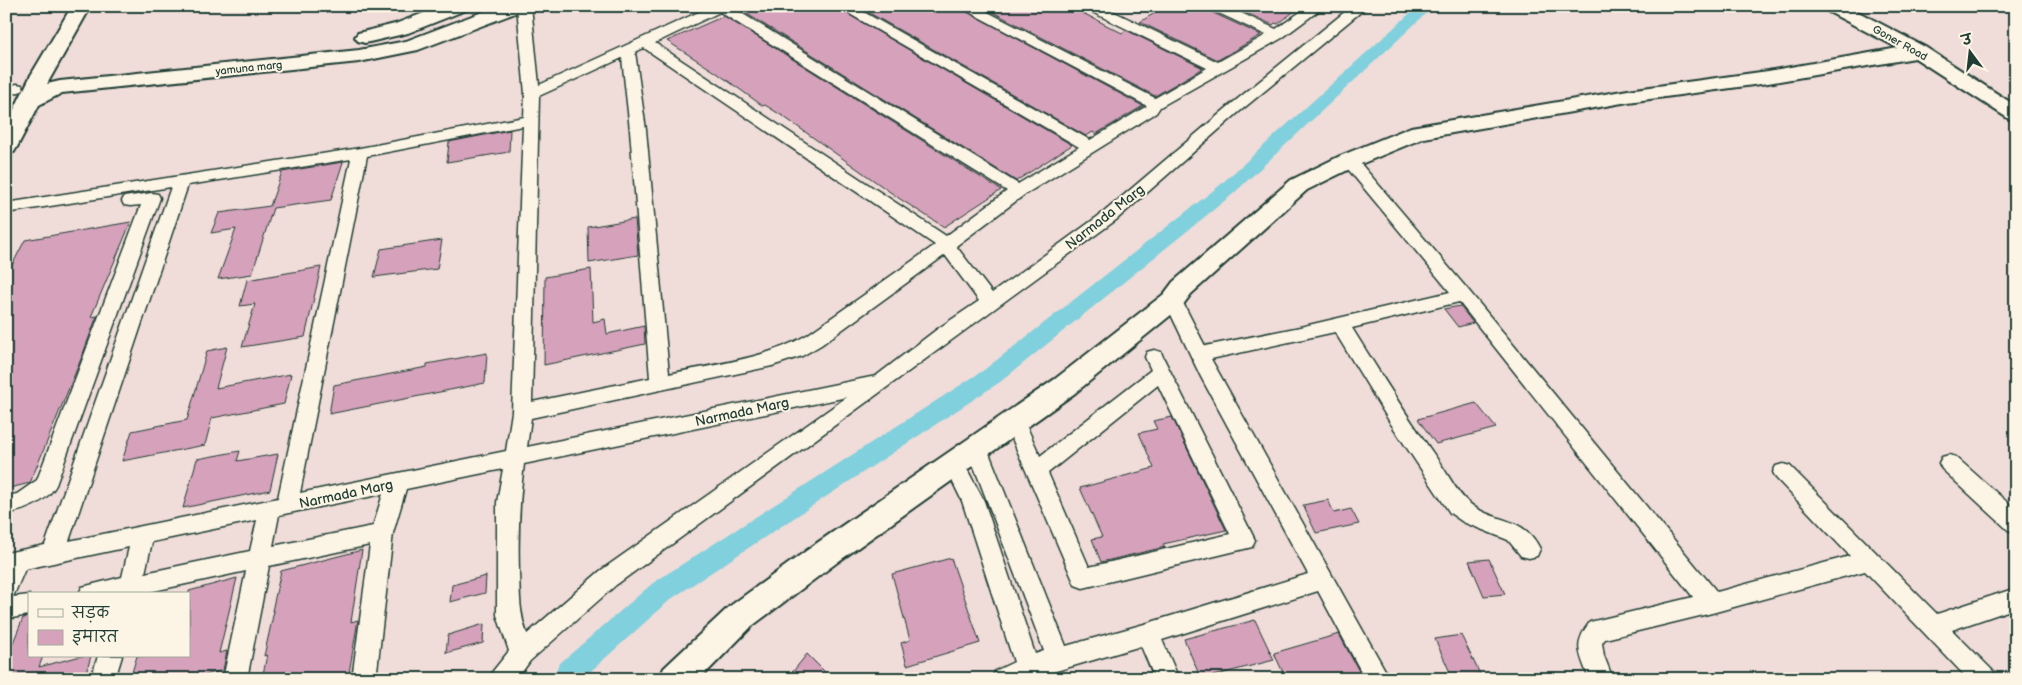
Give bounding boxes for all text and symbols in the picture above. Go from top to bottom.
street label: Goner Road [1870,23,1930,63]
north arrow [1944,28,1994,78]
text: उ [1958,30,1975,50]
street label: yamuna marg [214,58,283,78]
street label: Narmada Marg [1062,181,1148,253]
street label: Narmada Marg [693,394,791,430]
street label: Narmada Marg [297,476,395,512]
legend [28,592,190,658]
text: सड़क [71,604,110,623]
text: इमारत [72,628,119,647]

